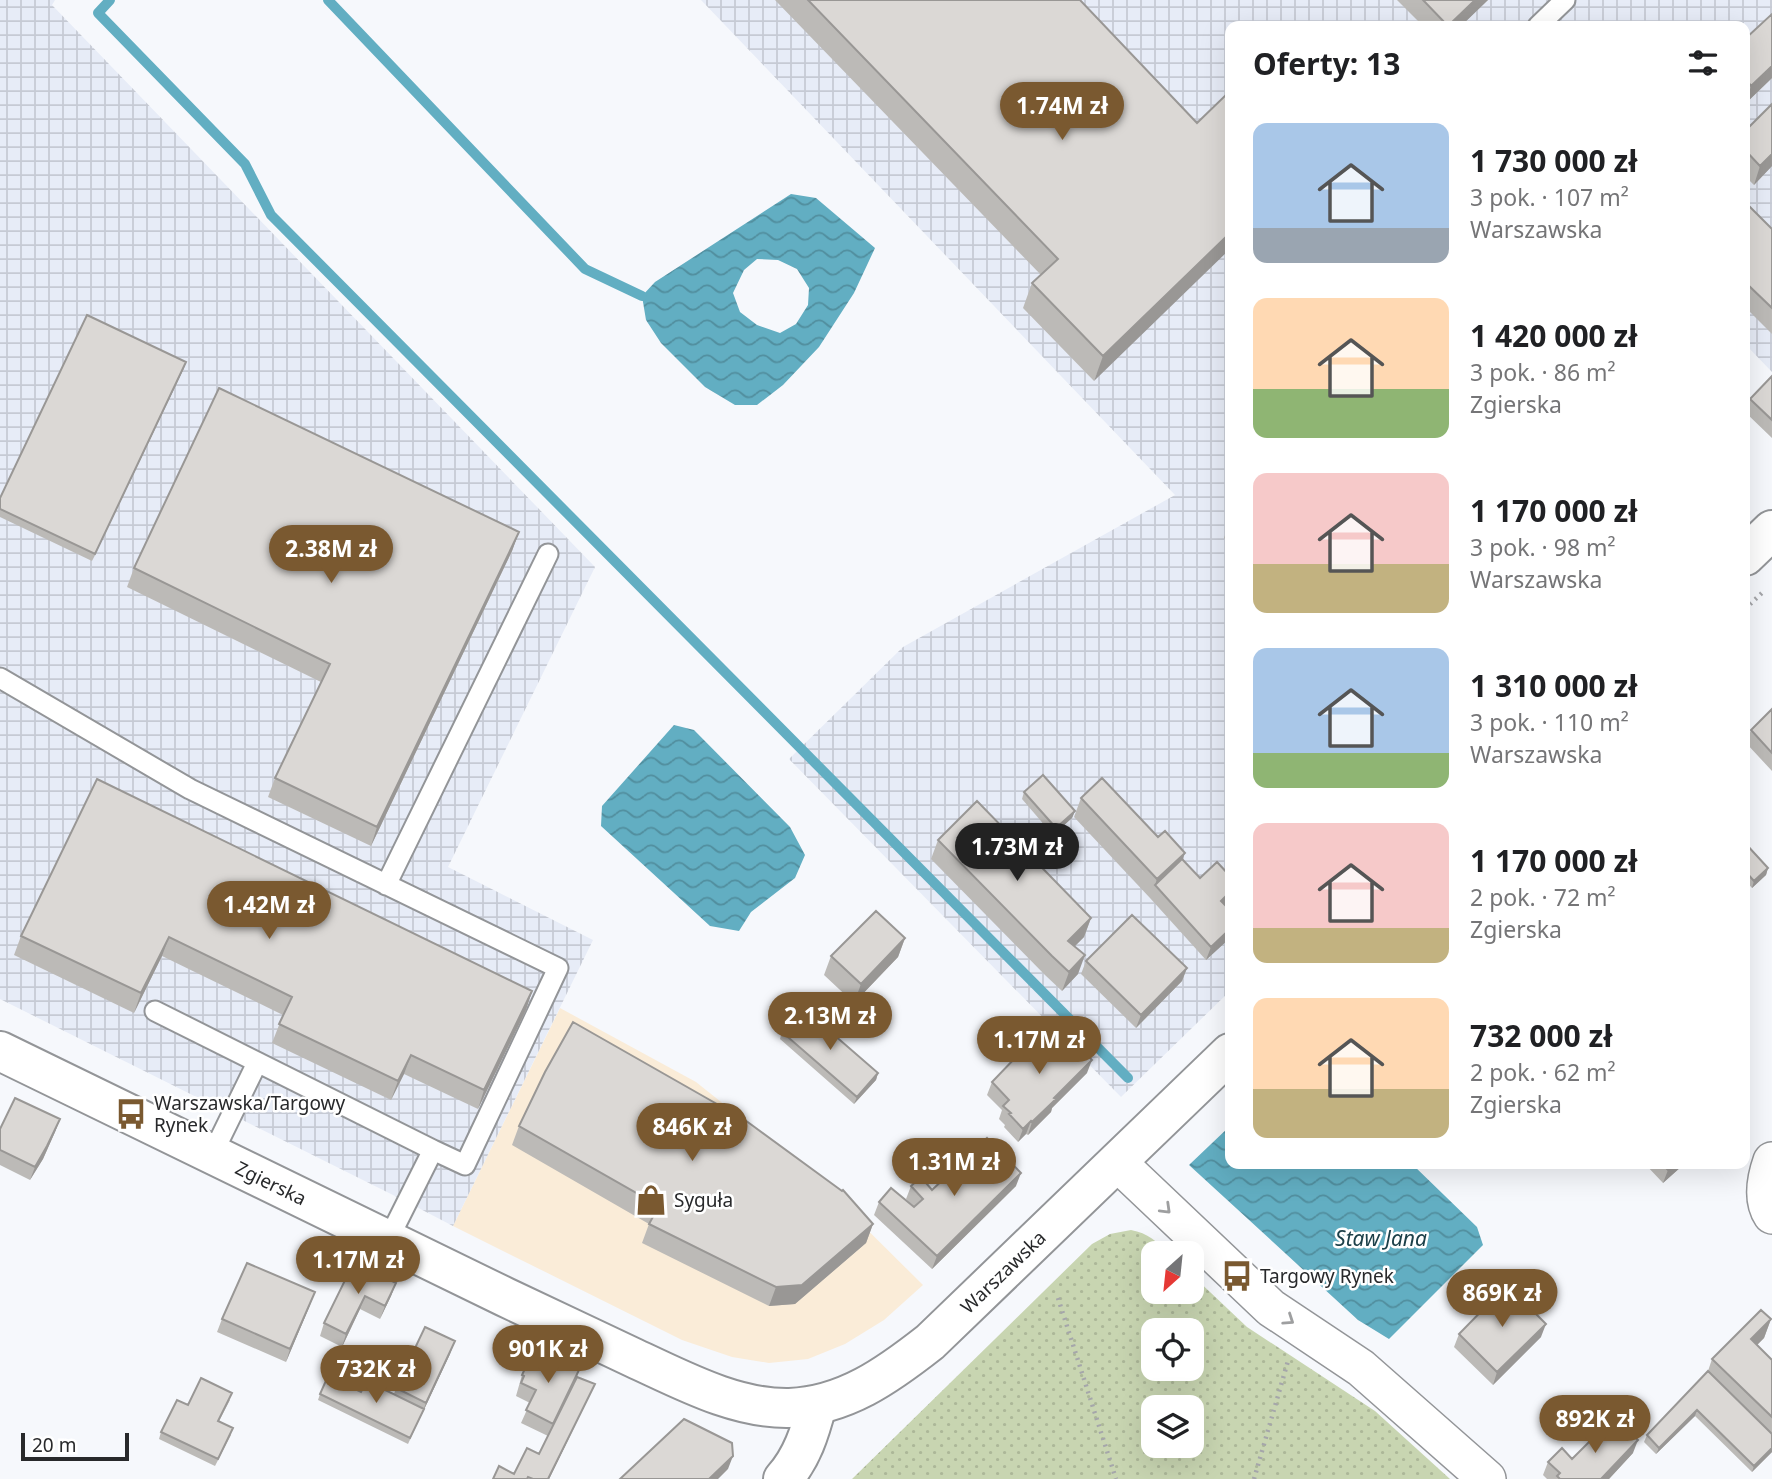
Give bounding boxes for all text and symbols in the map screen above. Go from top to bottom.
text: Oferty: 13 [1253,43,1400,84]
icon: filters [1684,44,1722,82]
pin: 1.74M zł [990,82,1134,142]
text: 1.74M zł [1016,89,1108,121]
text: 1 730 000 zł [1470,140,1637,181]
icon: home [1309,151,1393,235]
text: 3 pok. · 107 m² [1470,181,1629,213]
text: Warszawska [1470,213,1602,245]
text: 1 420 000 zł [1470,315,1637,356]
icon: home [1309,326,1393,410]
text: 3 pok. · 86 m² [1470,356,1616,388]
text: Zgierska [1470,388,1562,420]
text: 1 170 000 zł [1470,490,1637,531]
icon: home [1309,501,1393,585]
pin: 2.38M zł [259,526,403,585]
text: 3 pok. · 98 m² [1470,531,1616,563]
text: 2.38M zł [285,532,377,564]
text: Warszawska [1470,563,1602,595]
text: 1 310 000 zł [1470,665,1637,706]
icon: home [1309,676,1393,760]
text: 3 pok. · 110 m² [1470,706,1629,738]
text: Warszawska [1470,738,1602,770]
pin: 1.73M zł [945,824,1089,883]
text: 1.73M zł [971,830,1063,862]
text: 1 170 000 zł [1470,840,1637,881]
icon: home [1309,851,1393,935]
pin: 1.42M zł [197,881,341,941]
text: 2 pok. · 72 m² [1470,881,1616,913]
text: 1.42M zł [223,888,315,920]
text: Zgierska [1470,913,1562,945]
pin: 2.13M zł [758,992,902,1052]
text: 2.13M zł [784,999,876,1031]
text: 732 000 zł [1470,1015,1613,1056]
pin: 1.17M zł [967,1016,1111,1076]
text: 1.17M zł [993,1023,1085,1055]
icon: home [1309,1026,1393,1110]
text: 2 pok. · 62 m² [1470,1056,1616,1088]
text: Zgierska [1470,1088,1562,1120]
place label: Warszawska/Targowy Rynek [154,1090,345,1138]
bus stop icon: Warszawska/Targowy Rynek [114,1097,148,1131]
pin: 846K zł [627,1104,757,1163]
text: 846K zł [652,1110,732,1142]
pin: 1.31M zł [882,1138,1026,1198]
text: 1.31M zł [908,1145,1000,1177]
street label: Zgierska [231,1155,311,1211]
shop icon: Syguła [634,1183,668,1217]
place label: Syguła [674,1187,733,1213]
one-way arrow [1158,1201,1171,1214]
water label: Staw Jana [1335,1224,1427,1252]
street label: Warszawska [955,1225,1051,1319]
pin: 1.17M zł [286,1236,430,1296]
north arrow [1141,1241,1204,1304]
map controls [1141,1241,1204,1458]
text: 1.17M zł [312,1243,404,1275]
bus stop icon: Targowy Rynek [1220,1259,1254,1293]
place label: Targowy Rynek [1260,1263,1394,1289]
pin: 869K zł [1437,1270,1567,1329]
text: 869K zł [1462,1276,1542,1308]
one-way arrow [1281,1312,1294,1325]
button: locate [1141,1318,1204,1381]
pin: 901K zł [483,1326,613,1385]
text: 901K zł [508,1332,588,1364]
pin: 732K zł [311,1346,441,1405]
text: 732K zł [336,1352,416,1384]
button: layers [1141,1395,1204,1458]
pin: 892K zł [1530,1396,1660,1455]
text: 892K zł [1555,1402,1635,1434]
scale bar [21,1430,130,1462]
text: 20 m [32,1432,76,1458]

